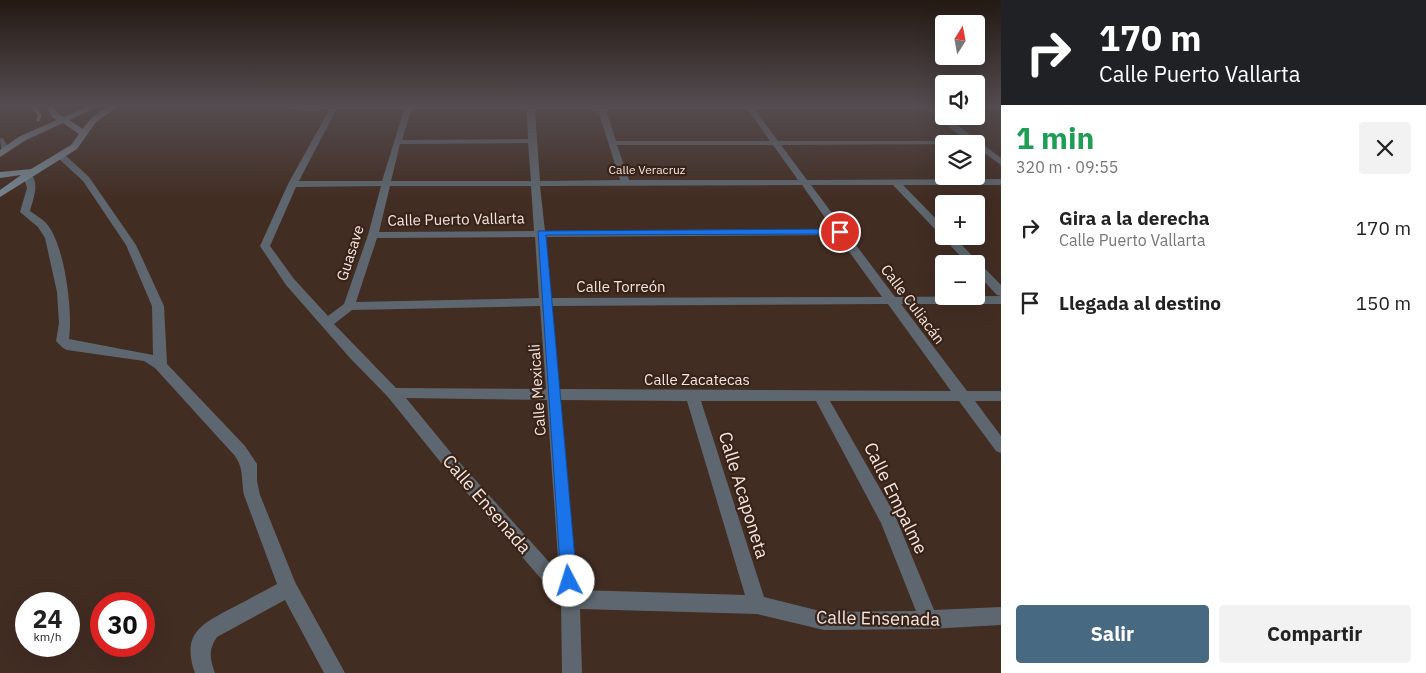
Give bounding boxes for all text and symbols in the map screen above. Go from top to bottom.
north arrow [935,15,985,65]
map controls [935,15,985,305]
text: 170 m [1099,15,1202,61]
icon: right [1016,20,1081,85]
text: Calle Puerto Vallarta [1099,59,1300,88]
button: sound [935,75,985,125]
text: 1 min [1016,118,1094,157]
button: close [1359,122,1411,174]
button: layers [935,135,985,185]
text: 320 m · 09:55 [1016,157,1118,177]
street label: Calle Veracruz [609,162,686,177]
button: + [935,195,985,245]
text: Gira a la derecha [1059,206,1210,230]
street label: Calle Puerto Vallarta [387,208,525,230]
pin [819,211,861,253]
icon: right [1016,214,1044,242]
text: 170 m [1356,216,1411,240]
icon: arrive [826,218,854,246]
street label: Guasave [332,223,368,283]
text: Calle Puerto Vallarta [1059,230,1206,250]
button: − [935,255,985,305]
street label: Calle Culiacán [877,260,949,348]
street label: Calle Torreón [576,277,666,296]
icon: arrive [1016,289,1044,317]
text: Llegada al destino [1059,291,1221,315]
text: 150 m [1356,291,1411,315]
street label: Calle Mexicali [524,343,550,437]
street label: Calle Zacatecas [644,370,750,389]
street label: Calle Acaponeta [714,429,774,562]
street label: Calle Empalme [859,438,933,558]
street label: Calle Ensenada [438,450,537,559]
position arrow [542,554,594,606]
speed limit sign: 30 [90,592,155,657]
text: 24 [32,602,63,635]
street label: Calle Ensenada [816,605,941,631]
button: Salir [1016,605,1209,663]
button: Compartir [1219,605,1411,663]
text: km/h [33,629,62,644]

